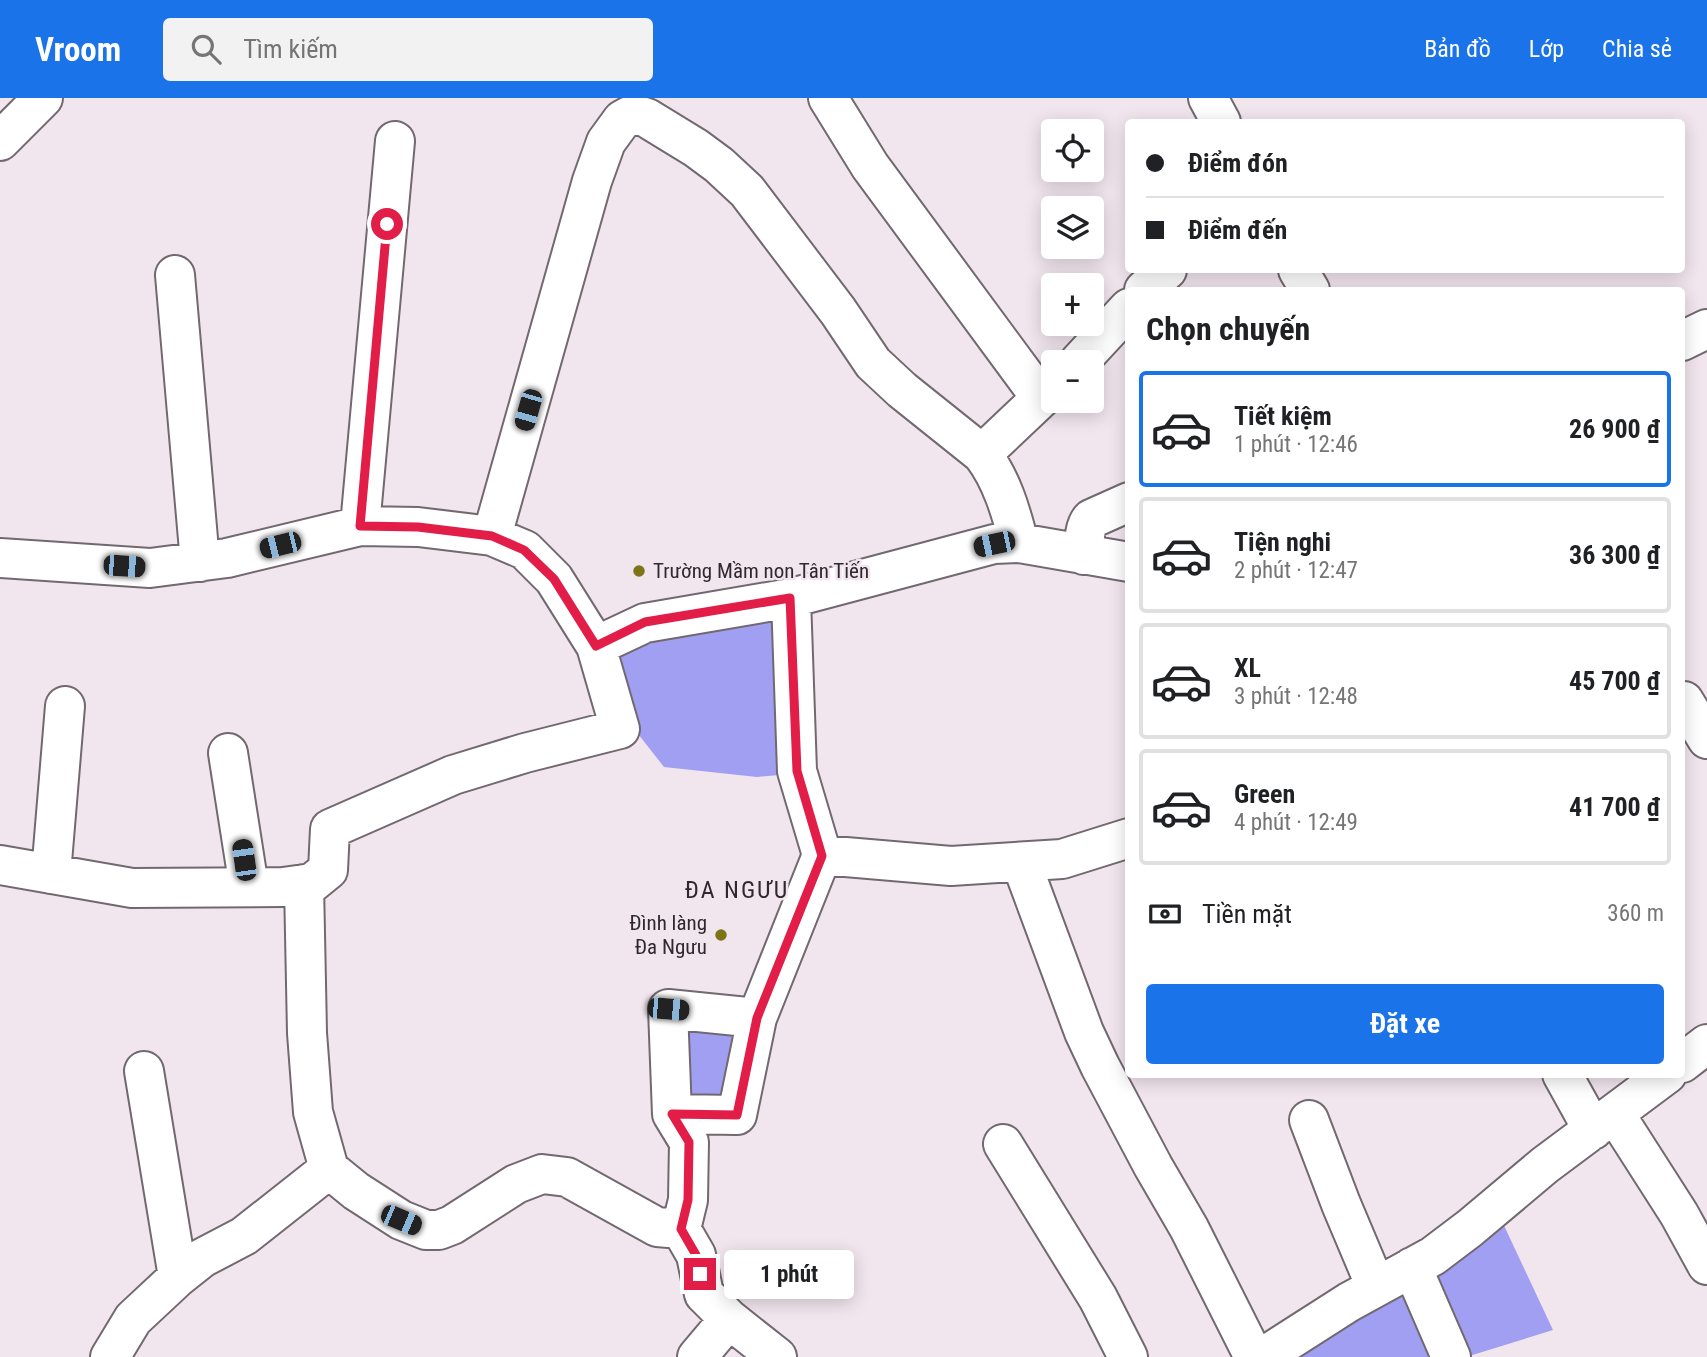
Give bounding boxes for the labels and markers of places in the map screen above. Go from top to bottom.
place label: Trường Mầm non Tân Tiến [653,559,869,583]
marker: Trường Mầm non Tân Tiến [631,563,647,579]
place label: Đình làng Đa Ngưu [629,911,707,959]
marker: Đình làng Đa Ngưu [713,927,729,943]

